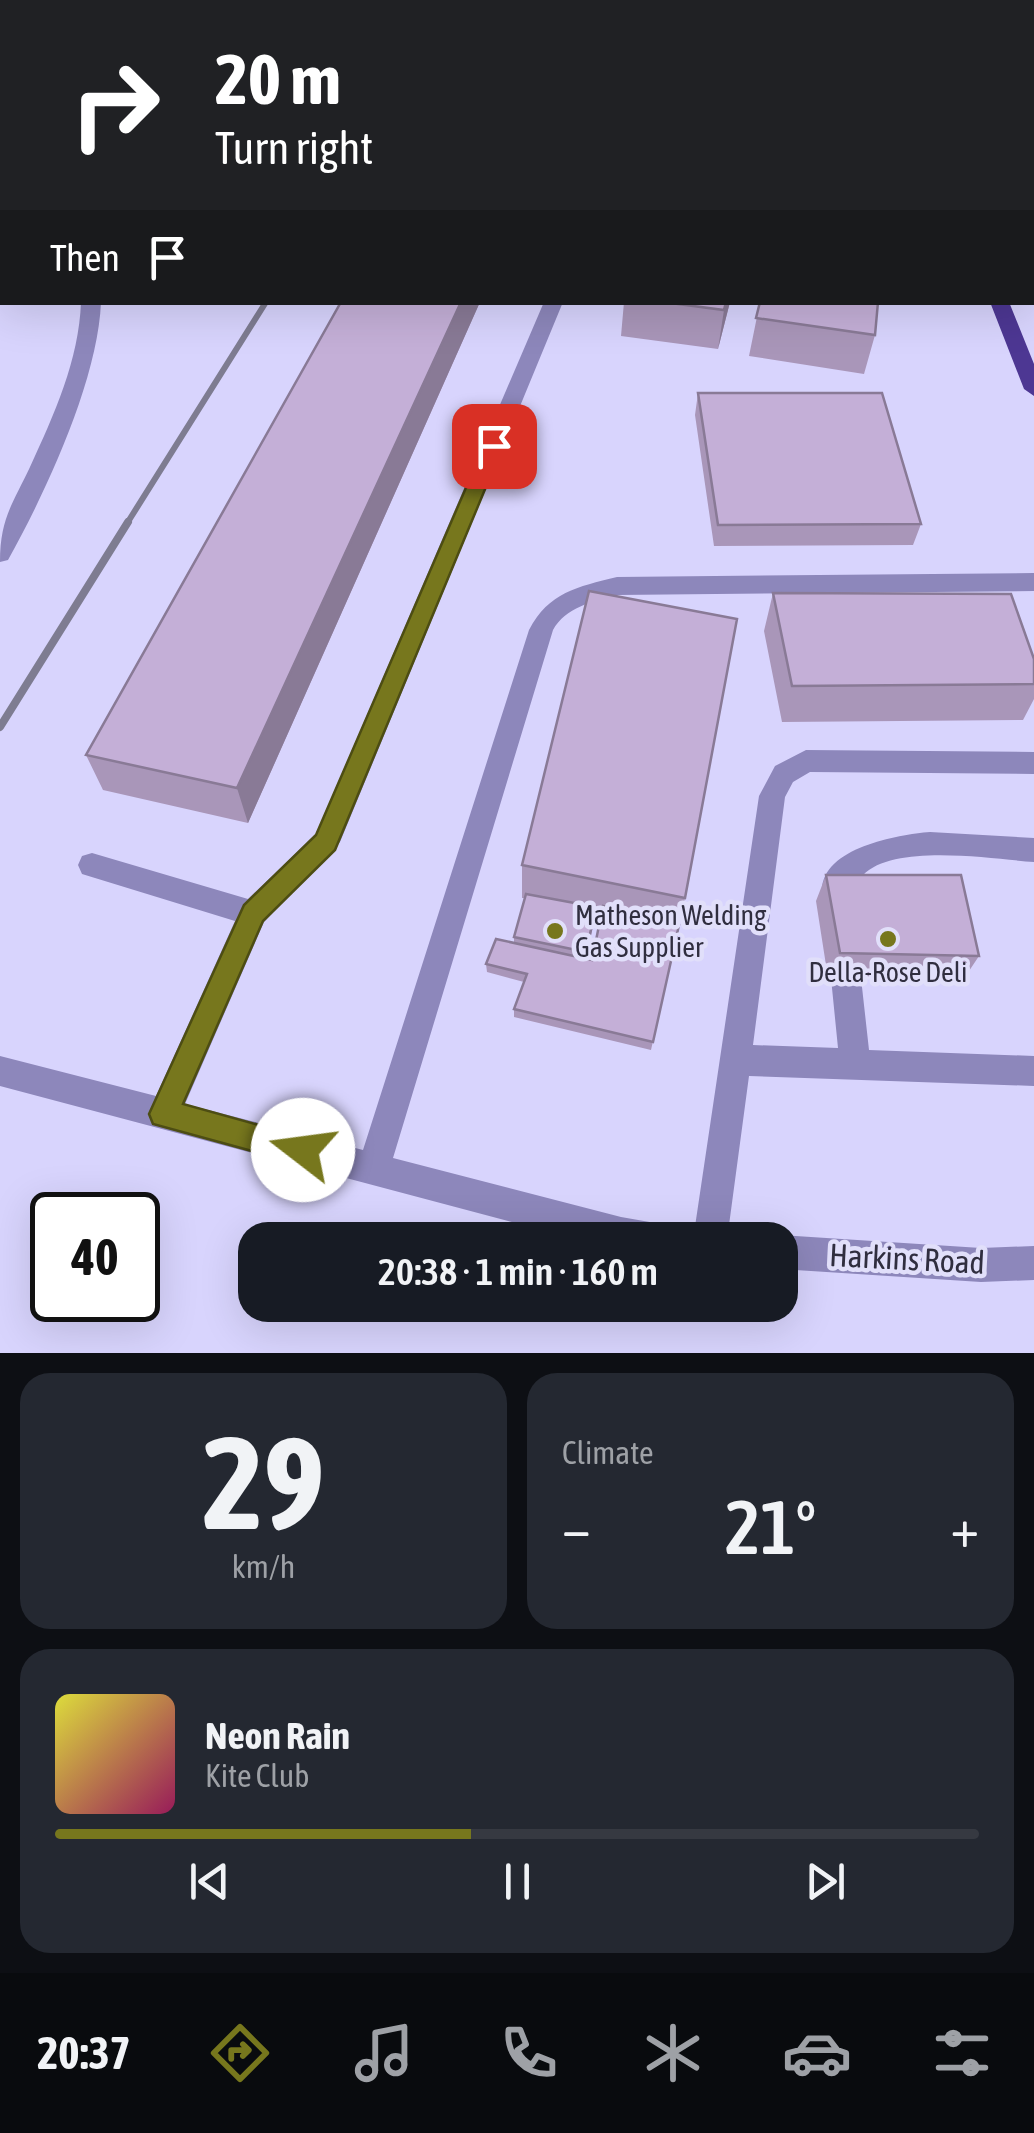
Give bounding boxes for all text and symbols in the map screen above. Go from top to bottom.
text: 20 m [215,39,341,119]
icon: right [50,40,180,170]
text: Turn right [215,122,373,174]
icon: arrive [140,230,195,285]
text: Then [50,236,120,279]
pin [452,404,537,489]
icon: arrive [467,419,522,474]
place label: Matheson Welding Gas Supplier [575,899,766,963]
marker: Matheson Welding Gas Supplier [544,920,566,942]
marker: Della-Rose Deli [877,928,899,950]
place label: Della-Rose Deli [808,956,968,988]
position arrow [251,1098,355,1202]
speed limit sign: 40 [30,1192,160,1322]
street label: Harkins Road [828,1236,986,1281]
text: 20:38 · 1 min · 160 m [378,1250,658,1293]
text: 29 [202,1408,325,1557]
text: Climate [562,1434,654,1471]
text: 21° [725,1484,816,1570]
text: − [562,1496,591,1559]
text: + [950,1496,979,1559]
text: km/h [232,1548,295,1585]
text: Neon Rain [205,1714,350,1757]
text: Kite Club [205,1757,309,1794]
icon: previous [182,1854,237,1909]
icon: pause [490,1854,545,1909]
icon: next [798,1854,853,1909]
icon: directions [205,2018,275,2088]
icon: music [349,2018,419,2088]
icon: phone [494,2018,564,2088]
icon: climate [638,2018,708,2088]
icon: car [782,2018,852,2088]
icon: filters [927,2018,997,2088]
text: 20:37 [37,2027,131,2079]

